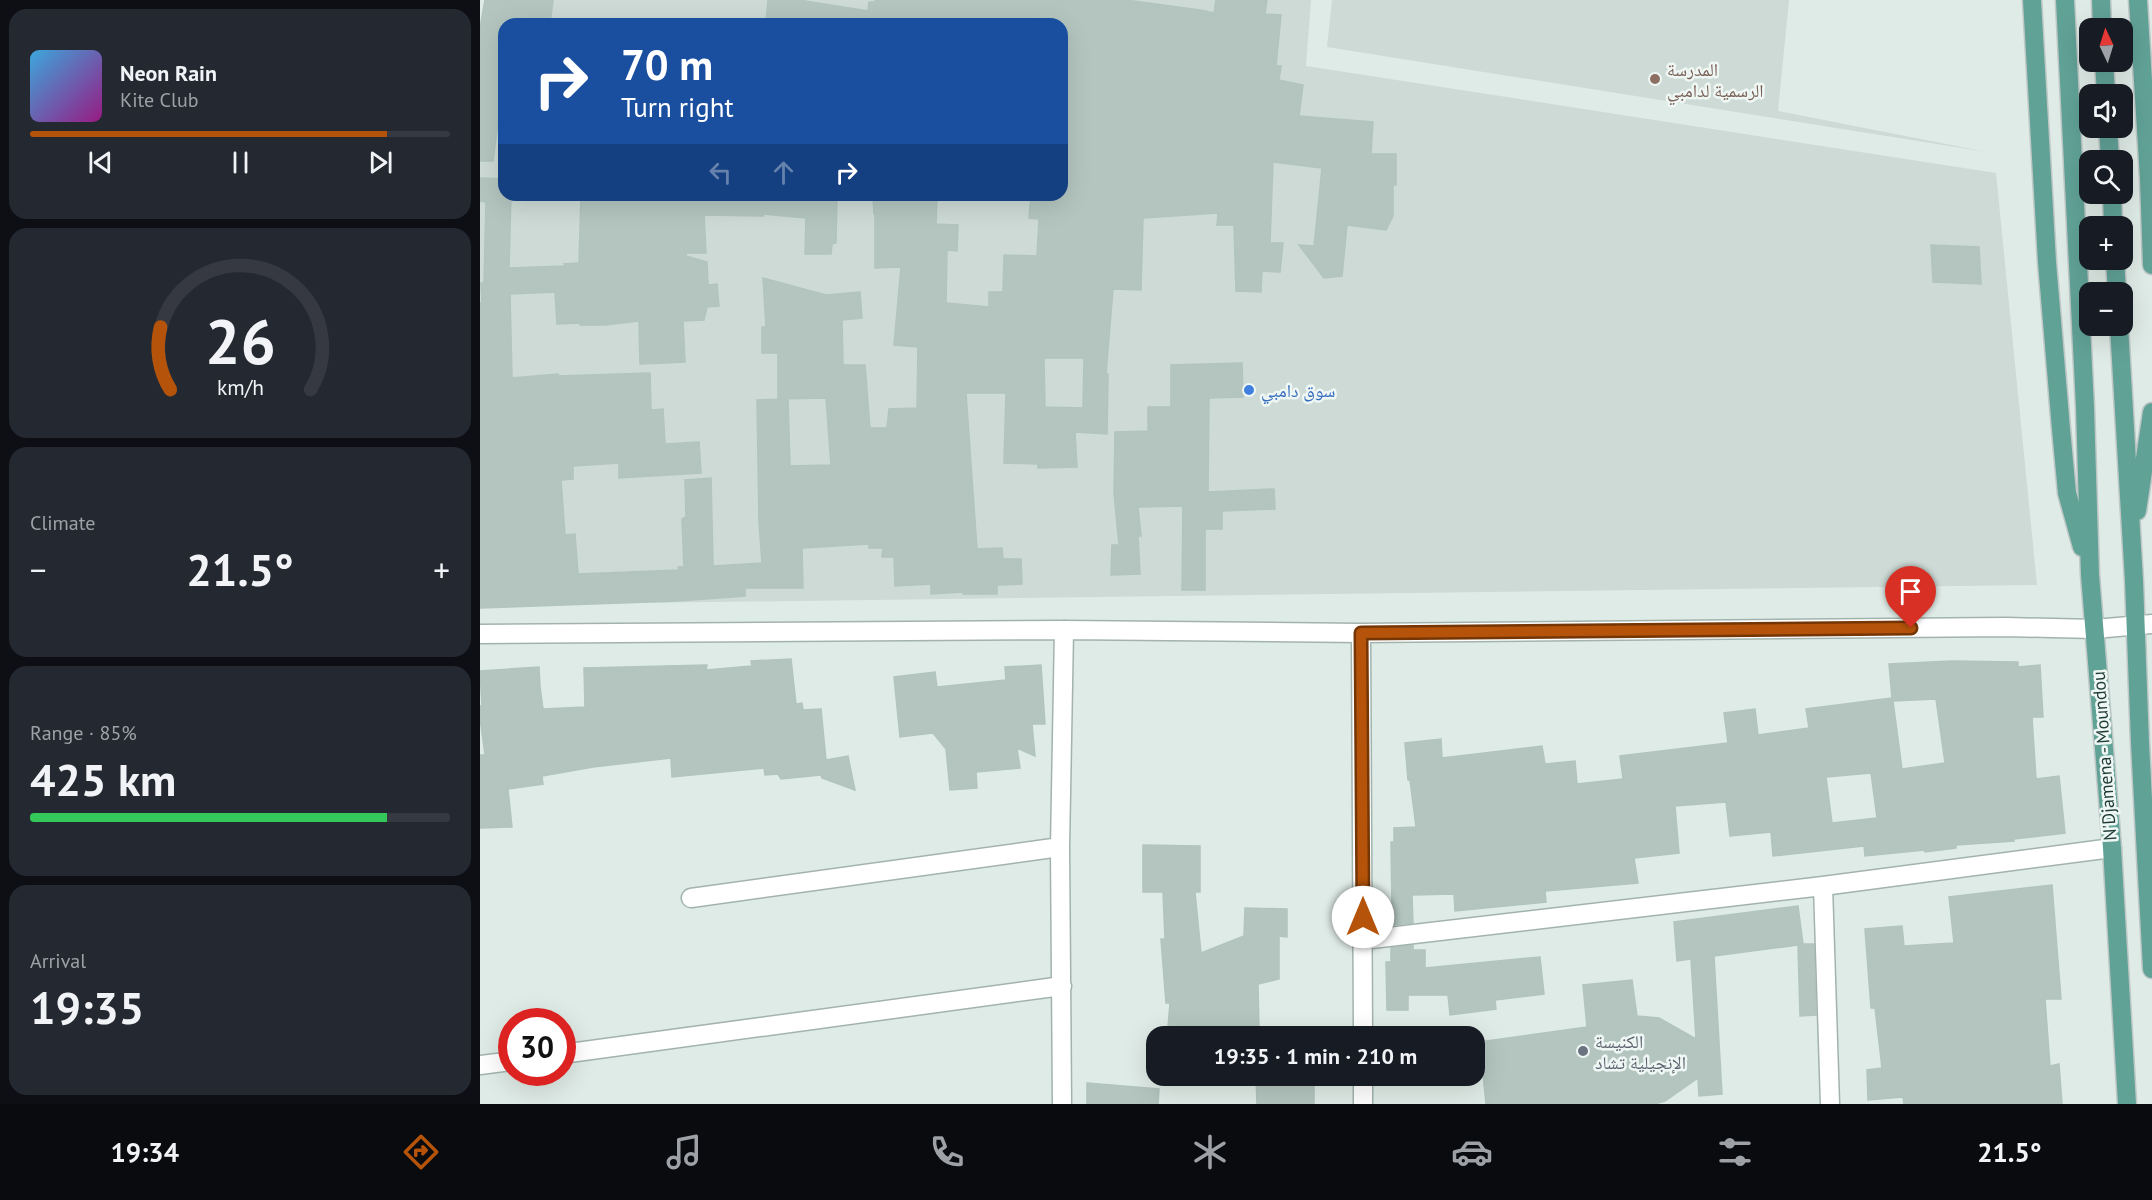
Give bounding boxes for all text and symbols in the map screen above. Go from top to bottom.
north arrow [2079,18,2133,72]
map controls [2079,18,2133,336]
text: 70 m [621,37,713,92]
icon: right [522,42,600,120]
place label: المدرسة الرسمية لدامبي [1667,58,1764,105]
text: Neon Rain [120,59,217,87]
marker: المدرسة الرسمية لدامبي [1648,72,1662,86]
button: sound [2079,84,2133,138]
text: Kite Club [120,87,198,113]
text: Turn right [621,90,734,124]
icon: previous [84,146,117,179]
icon: pause [224,146,257,179]
icon: next [364,146,397,179]
button: search [2079,150,2133,204]
icon: left [704,156,737,189]
icon: ahead [767,156,800,189]
icon: right [830,156,863,189]
button: + [2079,216,2133,270]
button: − [2079,282,2133,336]
text: 26 [205,300,275,381]
text: km/h [216,373,263,401]
place label: سوق دامبي [1261,379,1335,405]
marker: سوق دامبي [1242,383,1256,397]
text: Climate [30,510,96,536]
text: 21.5° [186,540,294,598]
text: − [30,548,47,591]
text: + [433,548,450,591]
pin [1885,566,1936,628]
icon: arrive [1894,575,1927,608]
street label: N'Djamena - Moundou [2087,671,2121,841]
text: Range · 85% [30,720,137,746]
text: 425 km [30,750,176,808]
position arrow [1331,885,1395,949]
text: Arrival [30,948,86,974]
text: 19:35 [30,978,144,1036]
speed limit sign: 30 [498,1008,576,1086]
place label: الكنيسة الإنجيلية تشاد [1595,1030,1686,1074]
text: 19:35 · 1 min · 210 m [1214,1042,1417,1070]
marker: الكنيسة الإنجيلية تشاد [1576,1044,1590,1058]
icon: directions [400,1131,442,1173]
icon: music [663,1131,705,1173]
icon: phone [926,1131,968,1173]
icon: climate [1189,1131,1231,1173]
icon: car [1451,1131,1493,1173]
icon: filters [1714,1131,1756,1173]
text: 19:34 [110,1135,179,1169]
text: 21.5° [1977,1135,2042,1169]

